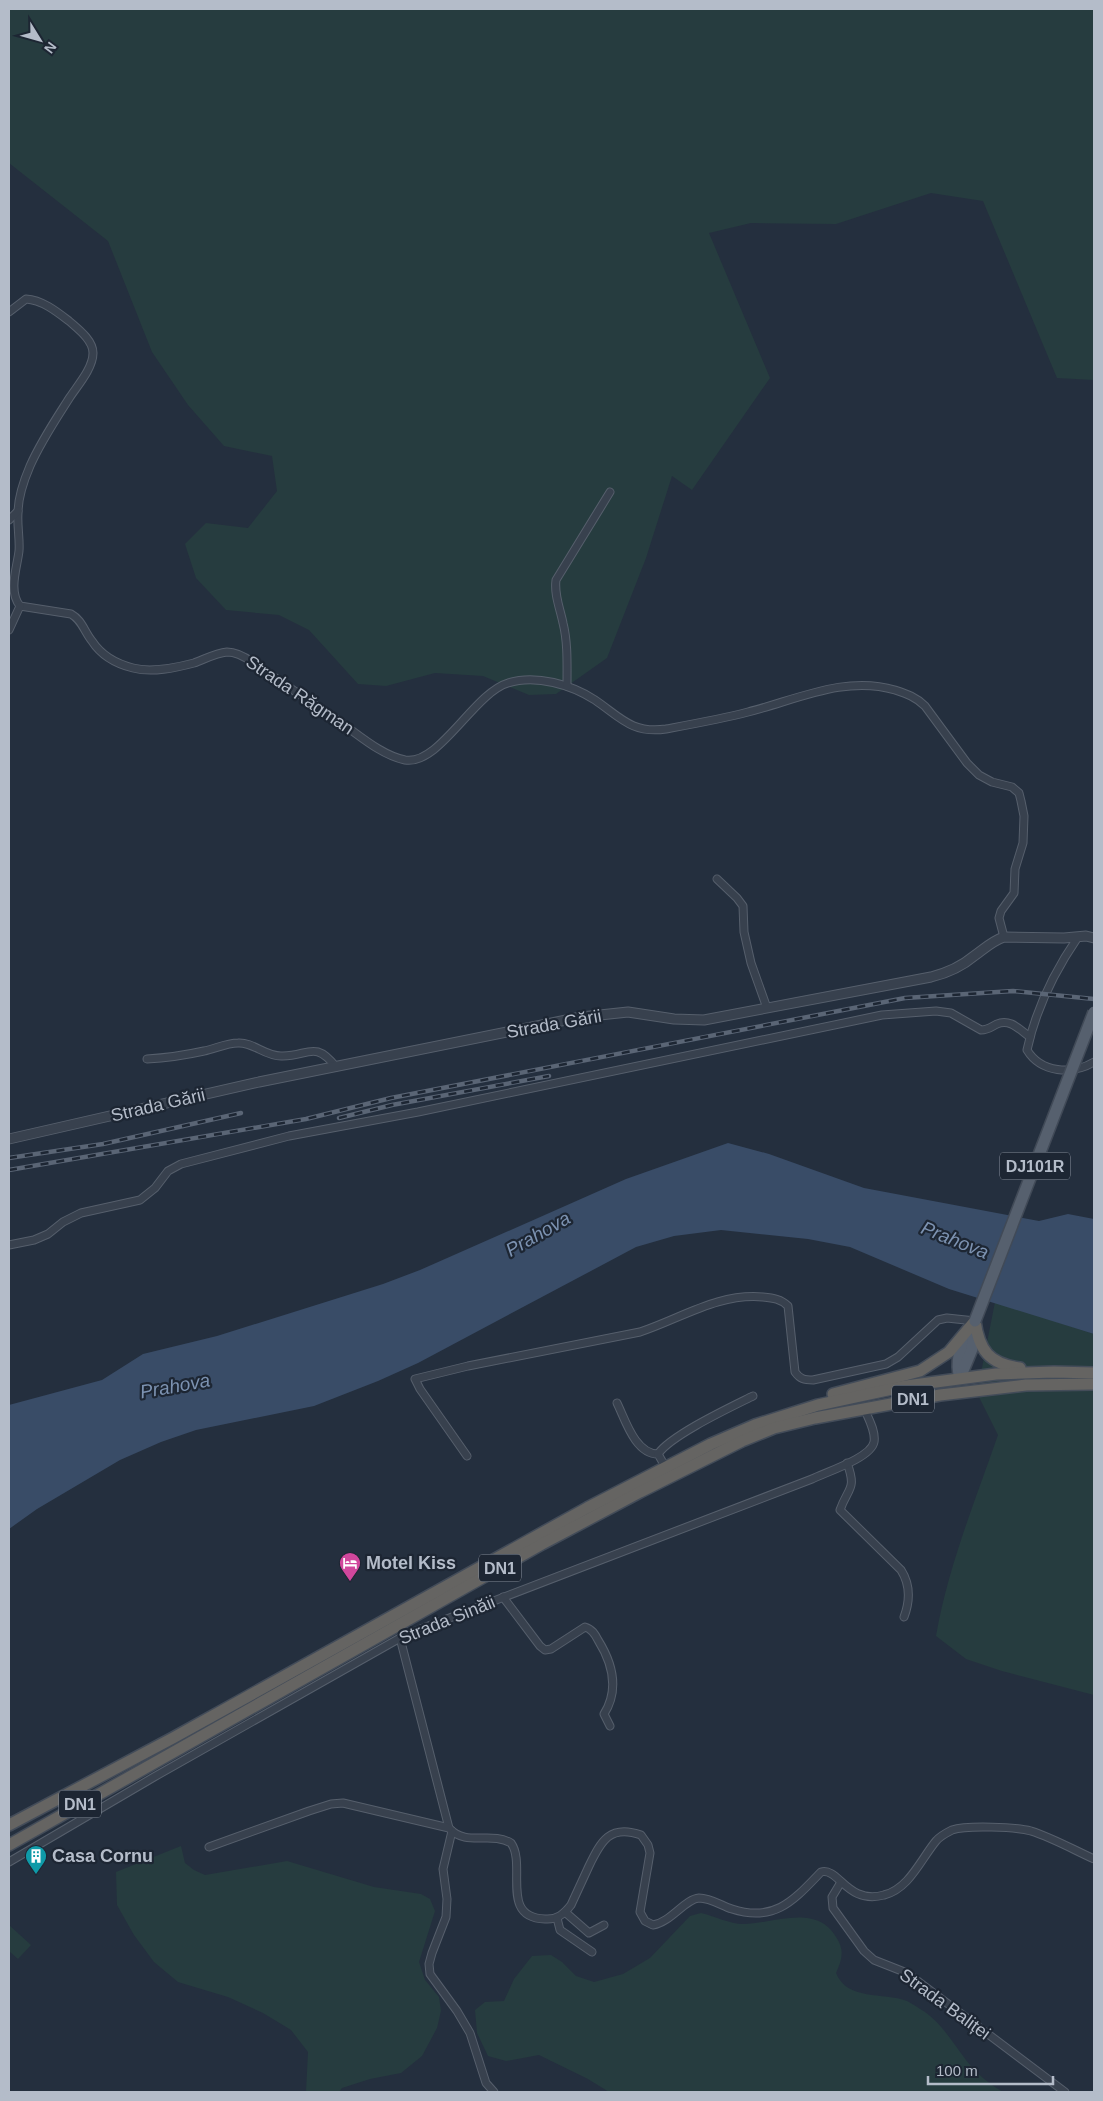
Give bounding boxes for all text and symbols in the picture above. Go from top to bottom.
north arrow [15,15,65,65]
text: N [41,39,60,57]
street label: Strada Răgman [242,651,358,739]
street label: Strada Gării [505,1006,603,1042]
street label: Strada Gării [109,1084,207,1126]
road number: DJ101R [1000,1152,1070,1180]
water label: Prahova [502,1207,574,1261]
water label: Prahova [918,1217,992,1263]
water label: Prahova [138,1370,212,1402]
road number: DN1 [892,1386,934,1412]
hotel icon: Motel Kiss [338,1551,362,1582]
place label: Motel Kiss [366,1553,456,1573]
road number: DN1 [479,1555,521,1582]
street label: Strada Sinăii [396,1592,498,1648]
road number: DN1 [59,1790,101,1818]
building icon: Casa Cornu [24,1844,48,1875]
place label: Casa Cornu [52,1846,153,1866]
street label: Strada Baliței [896,1964,994,2044]
scale bar [928,2054,1053,2086]
text: 100 m [936,2062,978,2079]

